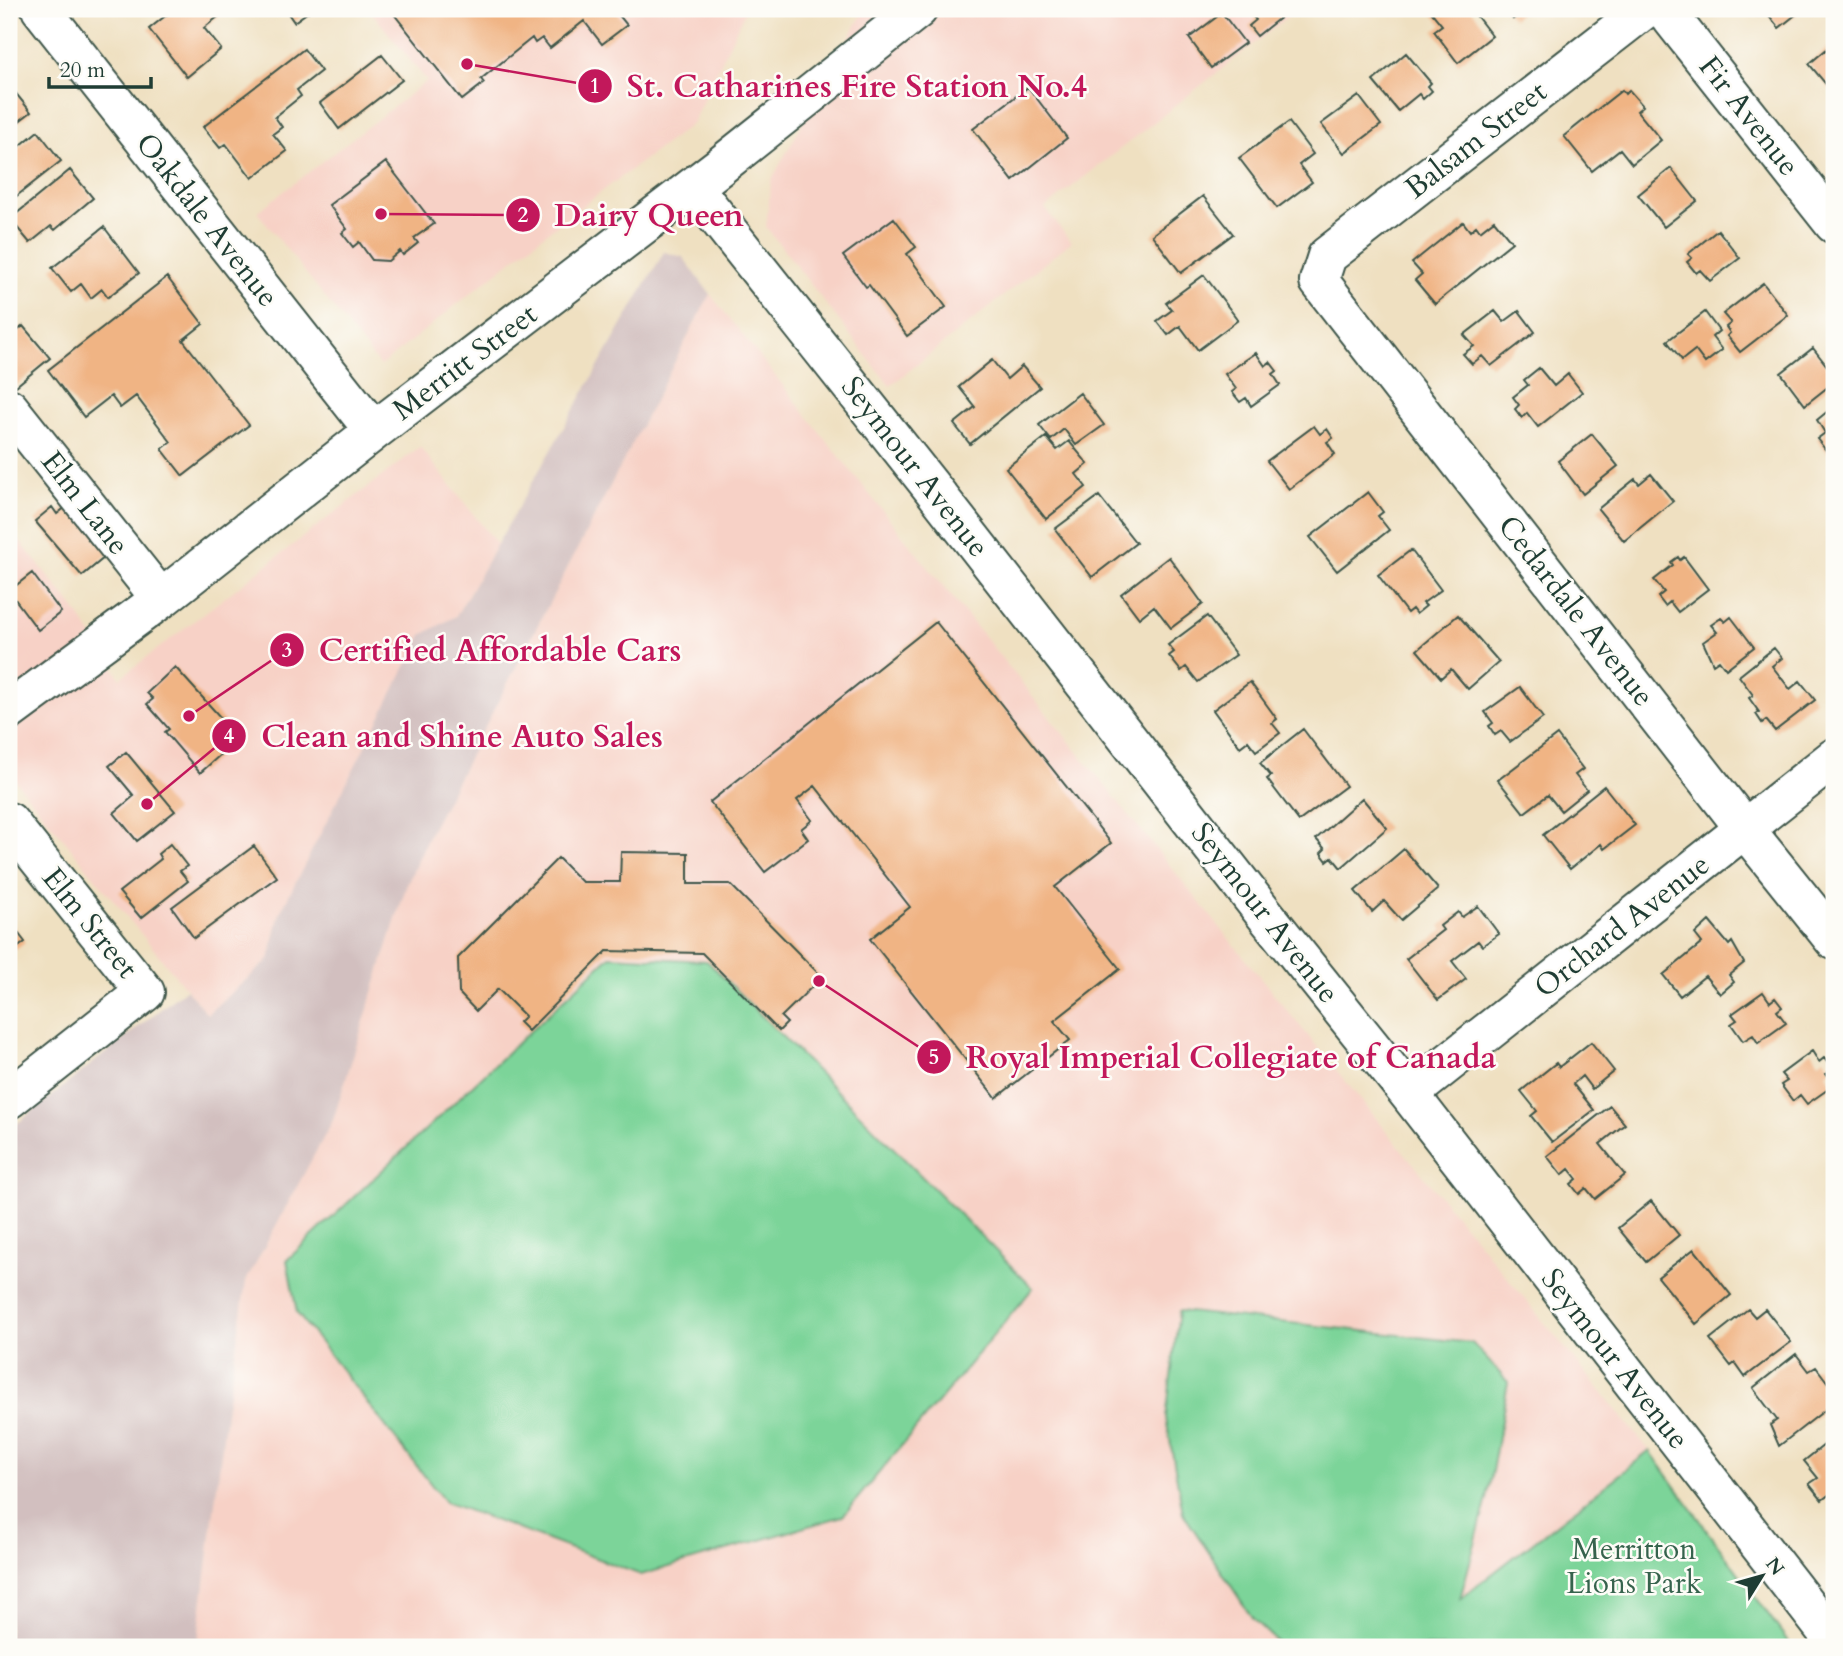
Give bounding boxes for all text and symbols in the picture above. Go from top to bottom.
scale bar [49,46,150,90]
street label: Fir Avenue [1689,48,1809,184]
text: 20 m [60,56,105,85]
callout: St. Catharines Fire Station No.4 [577,59,1101,112]
text: St. Catharines Fire Station No.4 [627,65,1087,109]
street label: Balsam Street [1397,71,1556,208]
text: 1 [590,72,600,101]
street label: Oakdale Avenue [126,124,288,316]
callout: Dairy Queen [505,188,758,241]
text: Dairy Queen [554,194,744,238]
text: 2 [518,201,529,230]
street label: Merritt Street [384,294,546,430]
street label: Seymour Avenue [831,368,999,566]
street label: Elm Lane [31,443,139,563]
street label: Cedardale Avenue [1488,507,1664,715]
callout: Certified Affordable Cars [270,623,695,676]
text: Certified Affordable Cars [319,629,681,673]
text: 3 [282,636,292,665]
callout: Clean and Shine Auto Sales [212,709,677,762]
text: Clean and Shine Auto Sales [261,715,663,759]
text: 4 [224,722,235,751]
street label: Seymour Avenue [1181,814,1349,1012]
street label: Orchard Avenue [1526,845,1718,1007]
street label: Elm Street [33,859,148,988]
callout: Royal Imperial Collegiate of Canada [916,1030,1510,1083]
text: Royal Imperial Collegiate of Canada [966,1036,1496,1080]
text: 5 [929,1043,939,1072]
street label: Seymour Avenue [1531,1260,1699,1458]
park label: Merritton Lions Park [1566,1529,1702,1604]
north arrow [1728,1540,1798,1610]
text: N [1759,1552,1790,1581]

